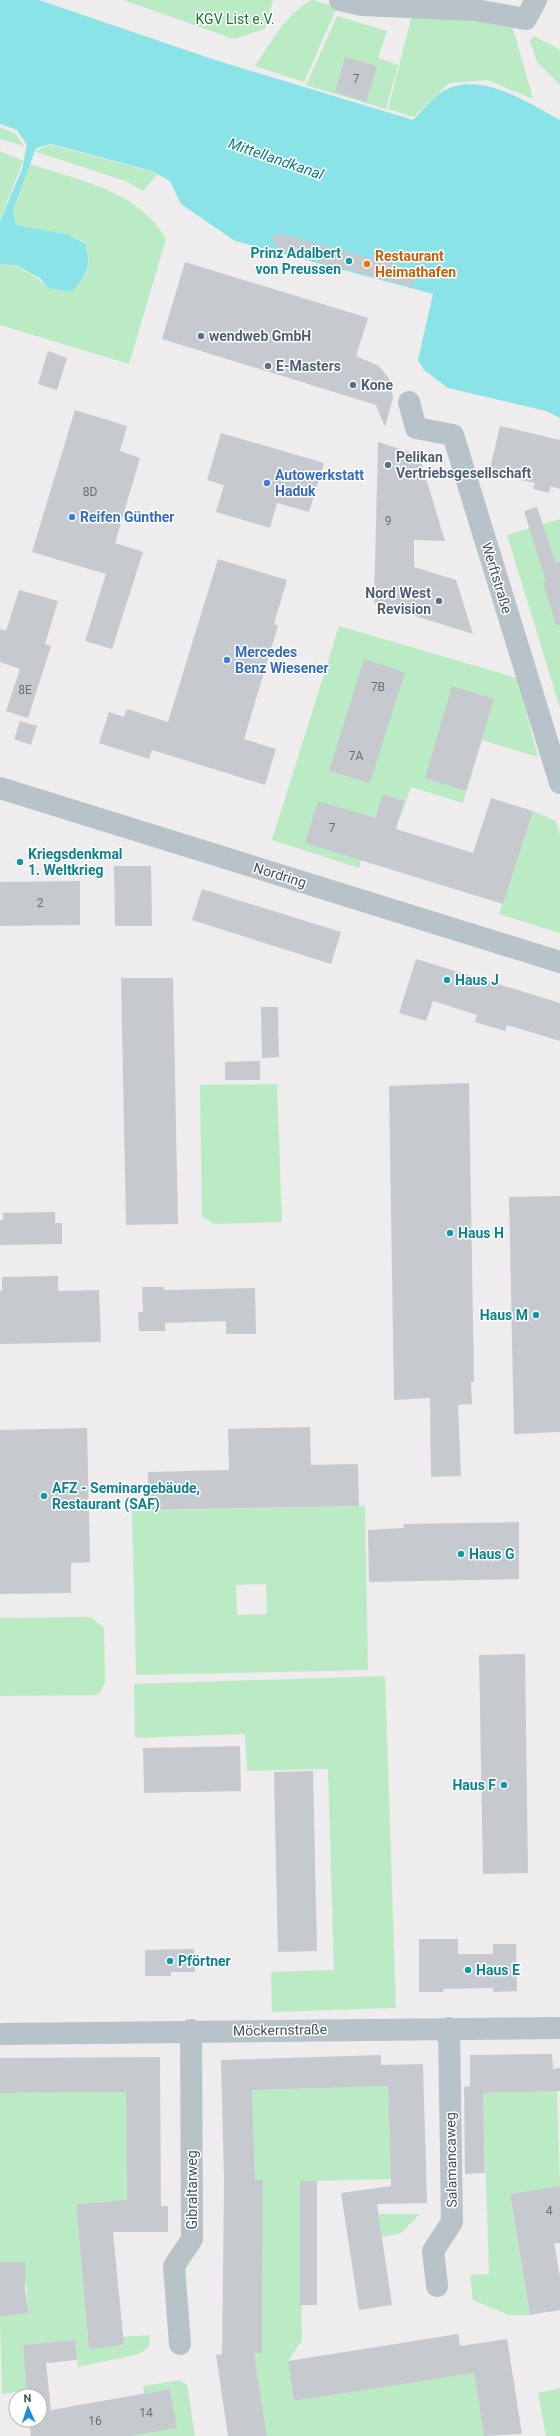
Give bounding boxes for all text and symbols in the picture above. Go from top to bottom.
park label: KGV List e.V. [196,11,274,27]
house number: 7 [353,72,360,86]
water label: Mittellandkanal [226,134,326,184]
place label: Prinz Adalbert von Preussen [251,245,341,277]
place label: Restaurant Heimathafen [375,248,456,280]
marker: Prinz Adalbert von Preussen [344,256,354,266]
marker: Restaurant Heimathafen [362,259,372,269]
place label: wendweb GmbH [209,328,311,344]
marker: wendweb GmbH [196,331,206,341]
place label: E-Masters [276,358,341,374]
marker: E-Masters [263,361,273,371]
place label: Kone [361,377,393,393]
marker: Kone [348,380,358,390]
place label: Pelikan Vertriebsgesellschaft [396,449,532,481]
marker: Pelikan Vertriebsgesellschaft [383,460,393,470]
place label: Autowerkstatt Haduk [275,467,364,499]
marker: Autowerkstatt Haduk [262,478,272,488]
house number: 8D [83,485,97,499]
place label: Reifen Günther [80,509,174,525]
marker: Reifen Günther [67,512,77,522]
house number: 9 [385,514,391,528]
street label: Werftstraße [479,540,515,616]
place label: Nord West Revision [365,585,431,617]
marker: Nord West Revision [434,596,444,606]
place label: Mercedes Benz Wiesener [235,644,329,676]
marker: Mercedes Benz Wiesener [222,655,232,665]
house number: 7B [371,680,385,694]
house number: 8E [18,683,32,697]
house number: 7A [349,749,363,763]
house number: 7 [329,821,336,835]
place label: Kriegsdenkmal 1. Weltkrieg [28,846,123,878]
marker: Kriegsdenkmal 1. Weltkrieg [15,857,25,867]
street label: Nordring [252,859,308,891]
house number: 2 [37,896,44,910]
place label: Haus J [455,972,499,988]
marker: Haus J [442,975,452,985]
place label: Haus H [458,1225,504,1241]
marker: Haus H [445,1228,455,1238]
place label: Haus M [480,1307,528,1323]
marker: Haus M [531,1310,541,1320]
place label: AFZ - Seminargebäude, Restaurant (SAF) [52,1480,200,1513]
marker: AFZ - Seminargebäude, Restaurant (SAF) [39,1491,49,1501]
place label: Haus G [469,1546,514,1562]
marker: Haus G [456,1549,466,1559]
place label: Haus F [452,1777,496,1793]
marker: Haus F [499,1780,509,1790]
place label: Pförtner [178,1953,231,1969]
marker: Pförtner [165,1956,175,1966]
place label: Haus E [476,1962,520,1978]
marker: Haus E [463,1965,473,1975]
street label: Möckernstraße [233,2021,327,2039]
street label: Salamancaweg [442,2112,460,2208]
street label: Gibraltarweg [184,2150,200,2230]
house number: 4 [546,2204,553,2218]
north arrow [8,2388,48,2428]
text: N [23,2392,32,2405]
house number: 14 [139,2406,153,2420]
house number: 16 [88,2414,102,2428]

